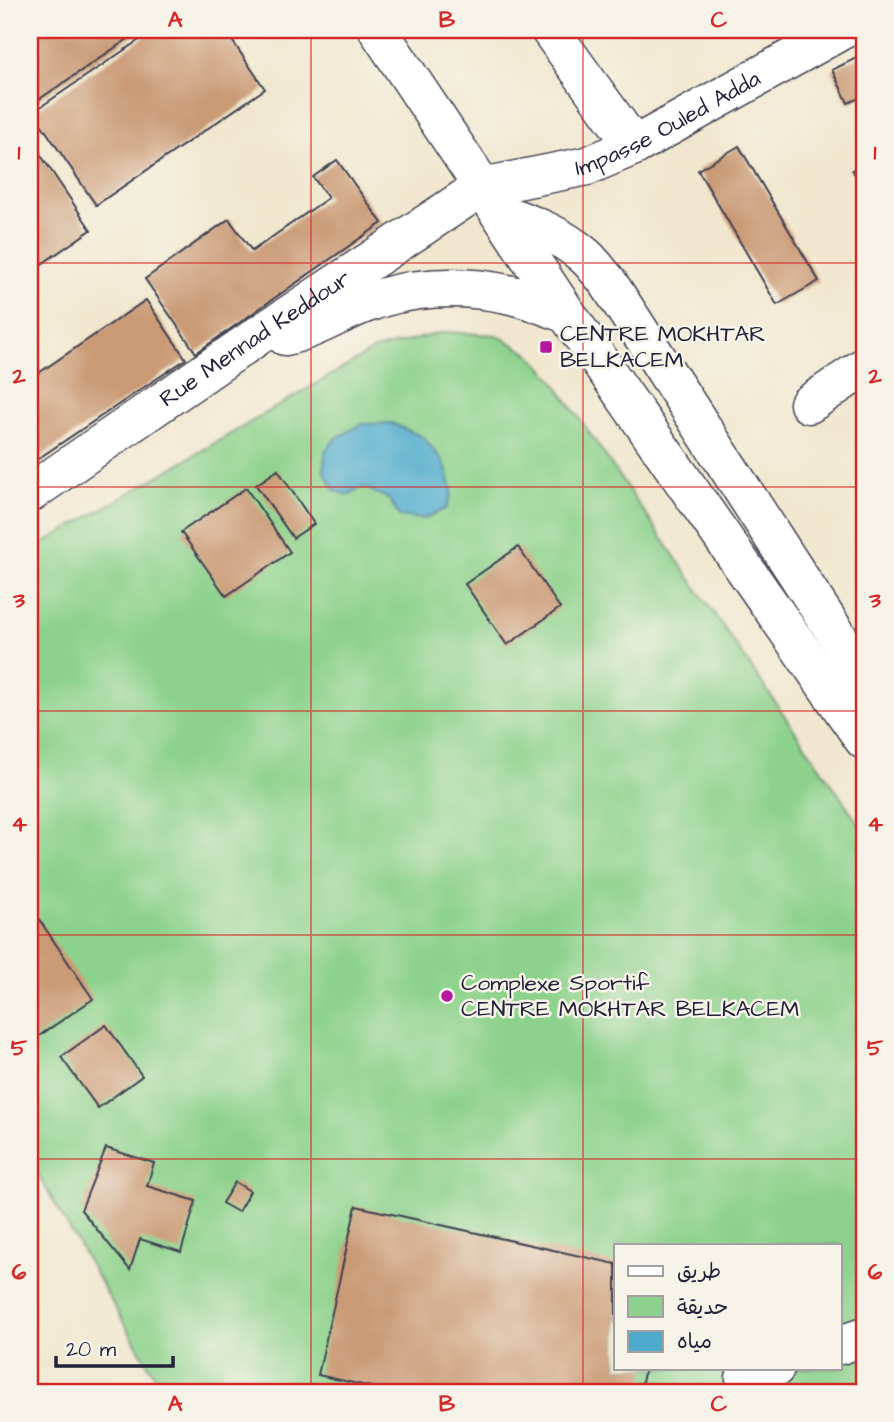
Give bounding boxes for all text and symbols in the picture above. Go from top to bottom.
text: A [168,4,183,36]
text: B [439,4,456,36]
text: C [711,4,728,36]
street label: Impasse Ouled Adda [573,63,766,184]
text: 1 [18,136,21,168]
text: 1 [874,136,877,168]
street label: Rue Mennad Keddour [153,262,357,415]
place label: CENTRE MOKHTAR BELKACEM [560,318,766,376]
marker: CENTRE MOKHTAR BELKACEM [538,339,554,355]
text: 2 [11,360,26,392]
text: 2 [867,360,882,392]
text: 3 [12,584,25,616]
text: 3 [868,584,881,616]
text: 4 [11,808,27,840]
text: 4 [867,808,883,840]
place label: Complexe Sportif CENTRE MOKHTAR BELKACEM [461,967,799,1025]
marker: Complexe Sportif CENTRE MOKHTAR BELKACEM [439,988,455,1004]
text: 5 [11,1032,28,1064]
text: 5 [867,1032,884,1064]
legend [614,1244,842,1370]
text: 6 [12,1256,27,1288]
text: 6 [868,1256,883,1288]
text: طريق [677,1257,721,1286]
text: حديقة [677,1293,728,1322]
scale bar [56,1324,173,1368]
text: مياه [677,1327,712,1356]
text: 20 m [66,1335,117,1364]
text: A [168,1388,183,1420]
text: B [439,1388,456,1420]
text: C [711,1388,728,1420]

